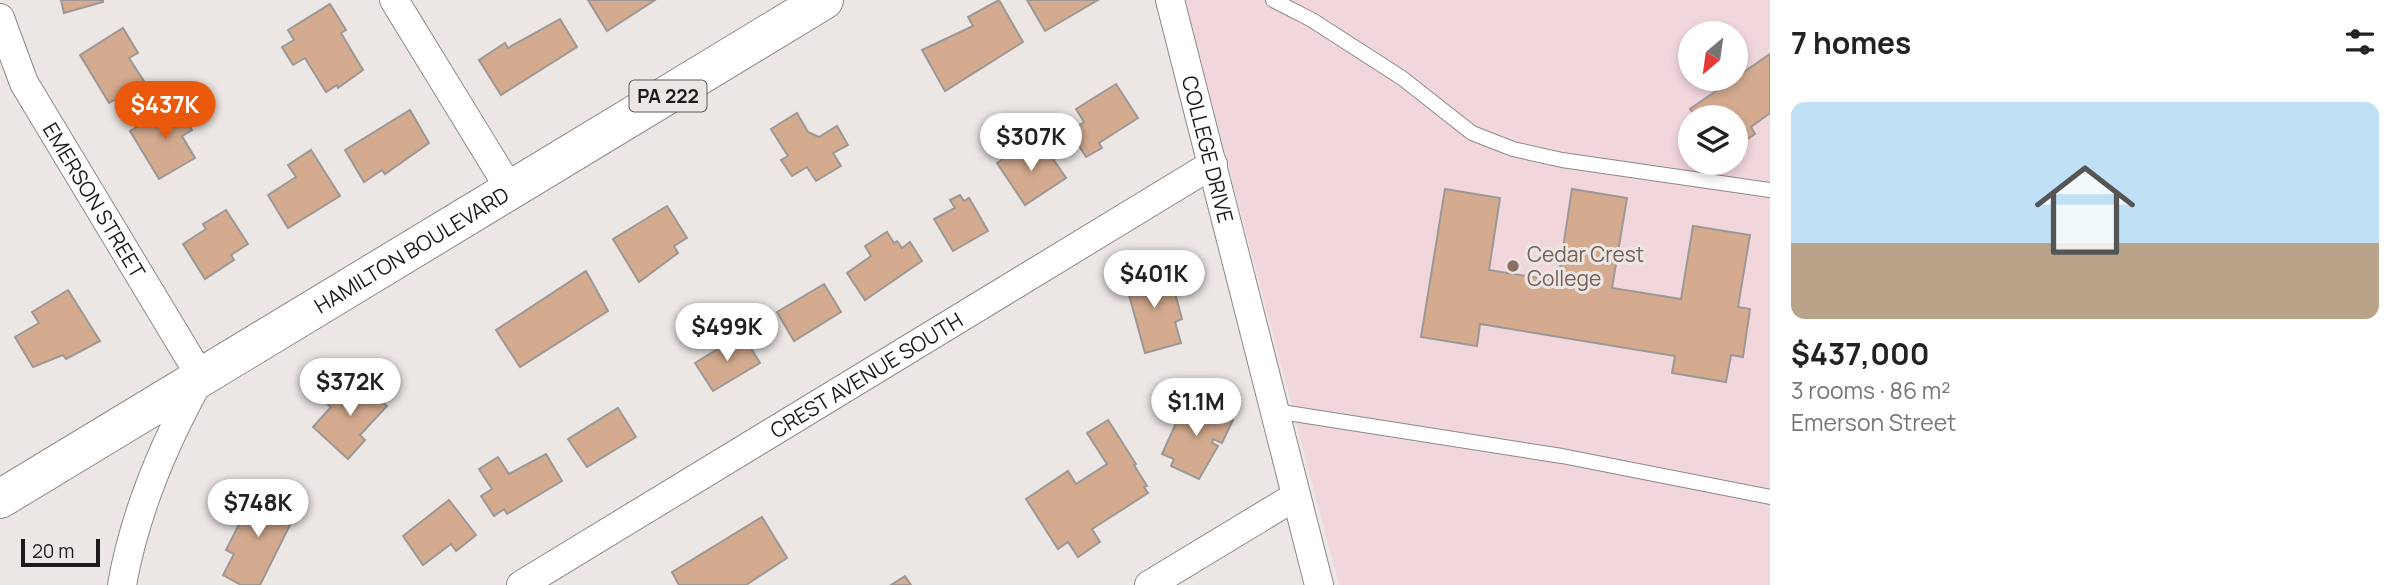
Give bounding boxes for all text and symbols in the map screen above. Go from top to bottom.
north arrow [1678,21,1748,91]
map controls [1678,21,1748,175]
text: 7 homes [1791,22,1911,63]
icon: filters [2341,23,2379,61]
street label: COLLEGE DRIVE [1176,73,1240,226]
road number: PA 222 [630,80,706,111]
pin: $437K [116,82,214,141]
text: $437K [131,88,199,120]
button: layers [1678,105,1748,175]
pin: $307K [982,114,1080,173]
street label: EMERSON STREET [37,117,152,283]
text: $307K [996,120,1066,152]
icon: home [2022,147,2148,273]
street label: HAMILTON BOULEVARD [309,180,514,319]
place label: Cedar Crest College [1527,240,1644,292]
pin: $401K [1105,250,1203,310]
text: $401K [1120,257,1188,289]
marker: Cedar Crest College [1505,258,1521,274]
pin: $499K [678,304,776,363]
street label: CREST AVENUE SOUTH [765,306,968,444]
text: $499K [691,310,763,342]
text: $437,000 [1791,333,1929,374]
pin: $372K [301,358,399,418]
text: $372K [316,365,384,397]
text: 3 rooms · 86 m² [1791,374,1951,406]
pin: $1.1M [1147,378,1245,438]
text: $1.1M [1167,385,1225,417]
text: Emerson Street [1791,406,1956,438]
pin: $748K [209,480,307,539]
text: $748K [224,486,292,518]
scale bar [21,536,100,568]
text: 20 m [32,538,74,564]

